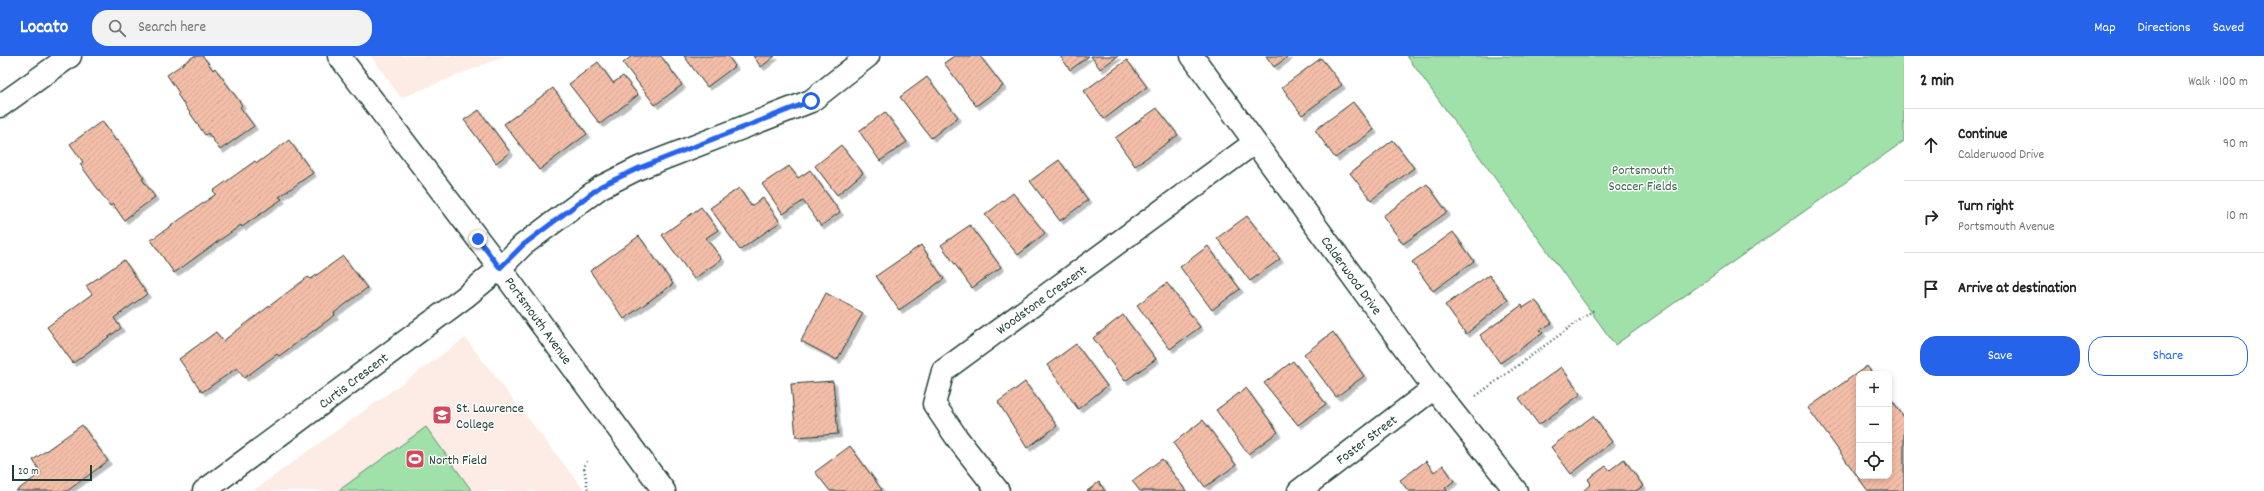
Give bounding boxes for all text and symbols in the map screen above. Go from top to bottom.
search box [92,10,372,46]
text: Locato [20,15,68,42]
icon: search [106,17,128,39]
text: Search here [138,17,206,39]
text: Map [2094,18,2116,38]
text: Directions [2138,18,2191,38]
text: Saved [2213,18,2244,38]
text: 2 min [1920,70,1954,94]
text: Walk · 100 m [2188,73,2248,92]
route start [802,92,820,110]
text: Continue [1958,124,2007,146]
icon: ahead [1920,134,1942,156]
text: 90 m [2223,135,2248,154]
text: Calderwood Drive [1958,146,2044,165]
park label: Portsmouth Soccer Fields [1609,161,1678,197]
text: Turn right [1958,196,2014,218]
icon: right [1920,206,1942,228]
text: 10 m [2226,207,2248,226]
text: Portsmouth Avenue [1958,218,2054,237]
route end [469,230,487,248]
street label: Calderwood Drive [1315,233,1386,320]
street label: Woodstone Crescent [993,261,1092,340]
street label: Portsmouth Avenue [499,273,576,369]
icon: arrive [1920,278,1942,300]
text: Arrive at destination [1958,278,2076,300]
button: Save [1920,336,2080,376]
button: Share [2088,336,2248,376]
street label: Curtis Crescent [315,349,393,414]
map controls [1856,371,1892,479]
button: + [1856,371,1892,407]
place label: St. Lawrence College [456,399,524,435]
school or university icon: St. Lawrence College [431,404,453,426]
button: − [1856,407,1892,443]
street label: Foster Street [1332,411,1402,470]
button: locate [1856,443,1892,479]
sports icon: North Field [404,448,426,470]
place label: North Field [429,451,487,471]
scale bar [12,463,92,482]
text: 20 m [18,464,39,480]

